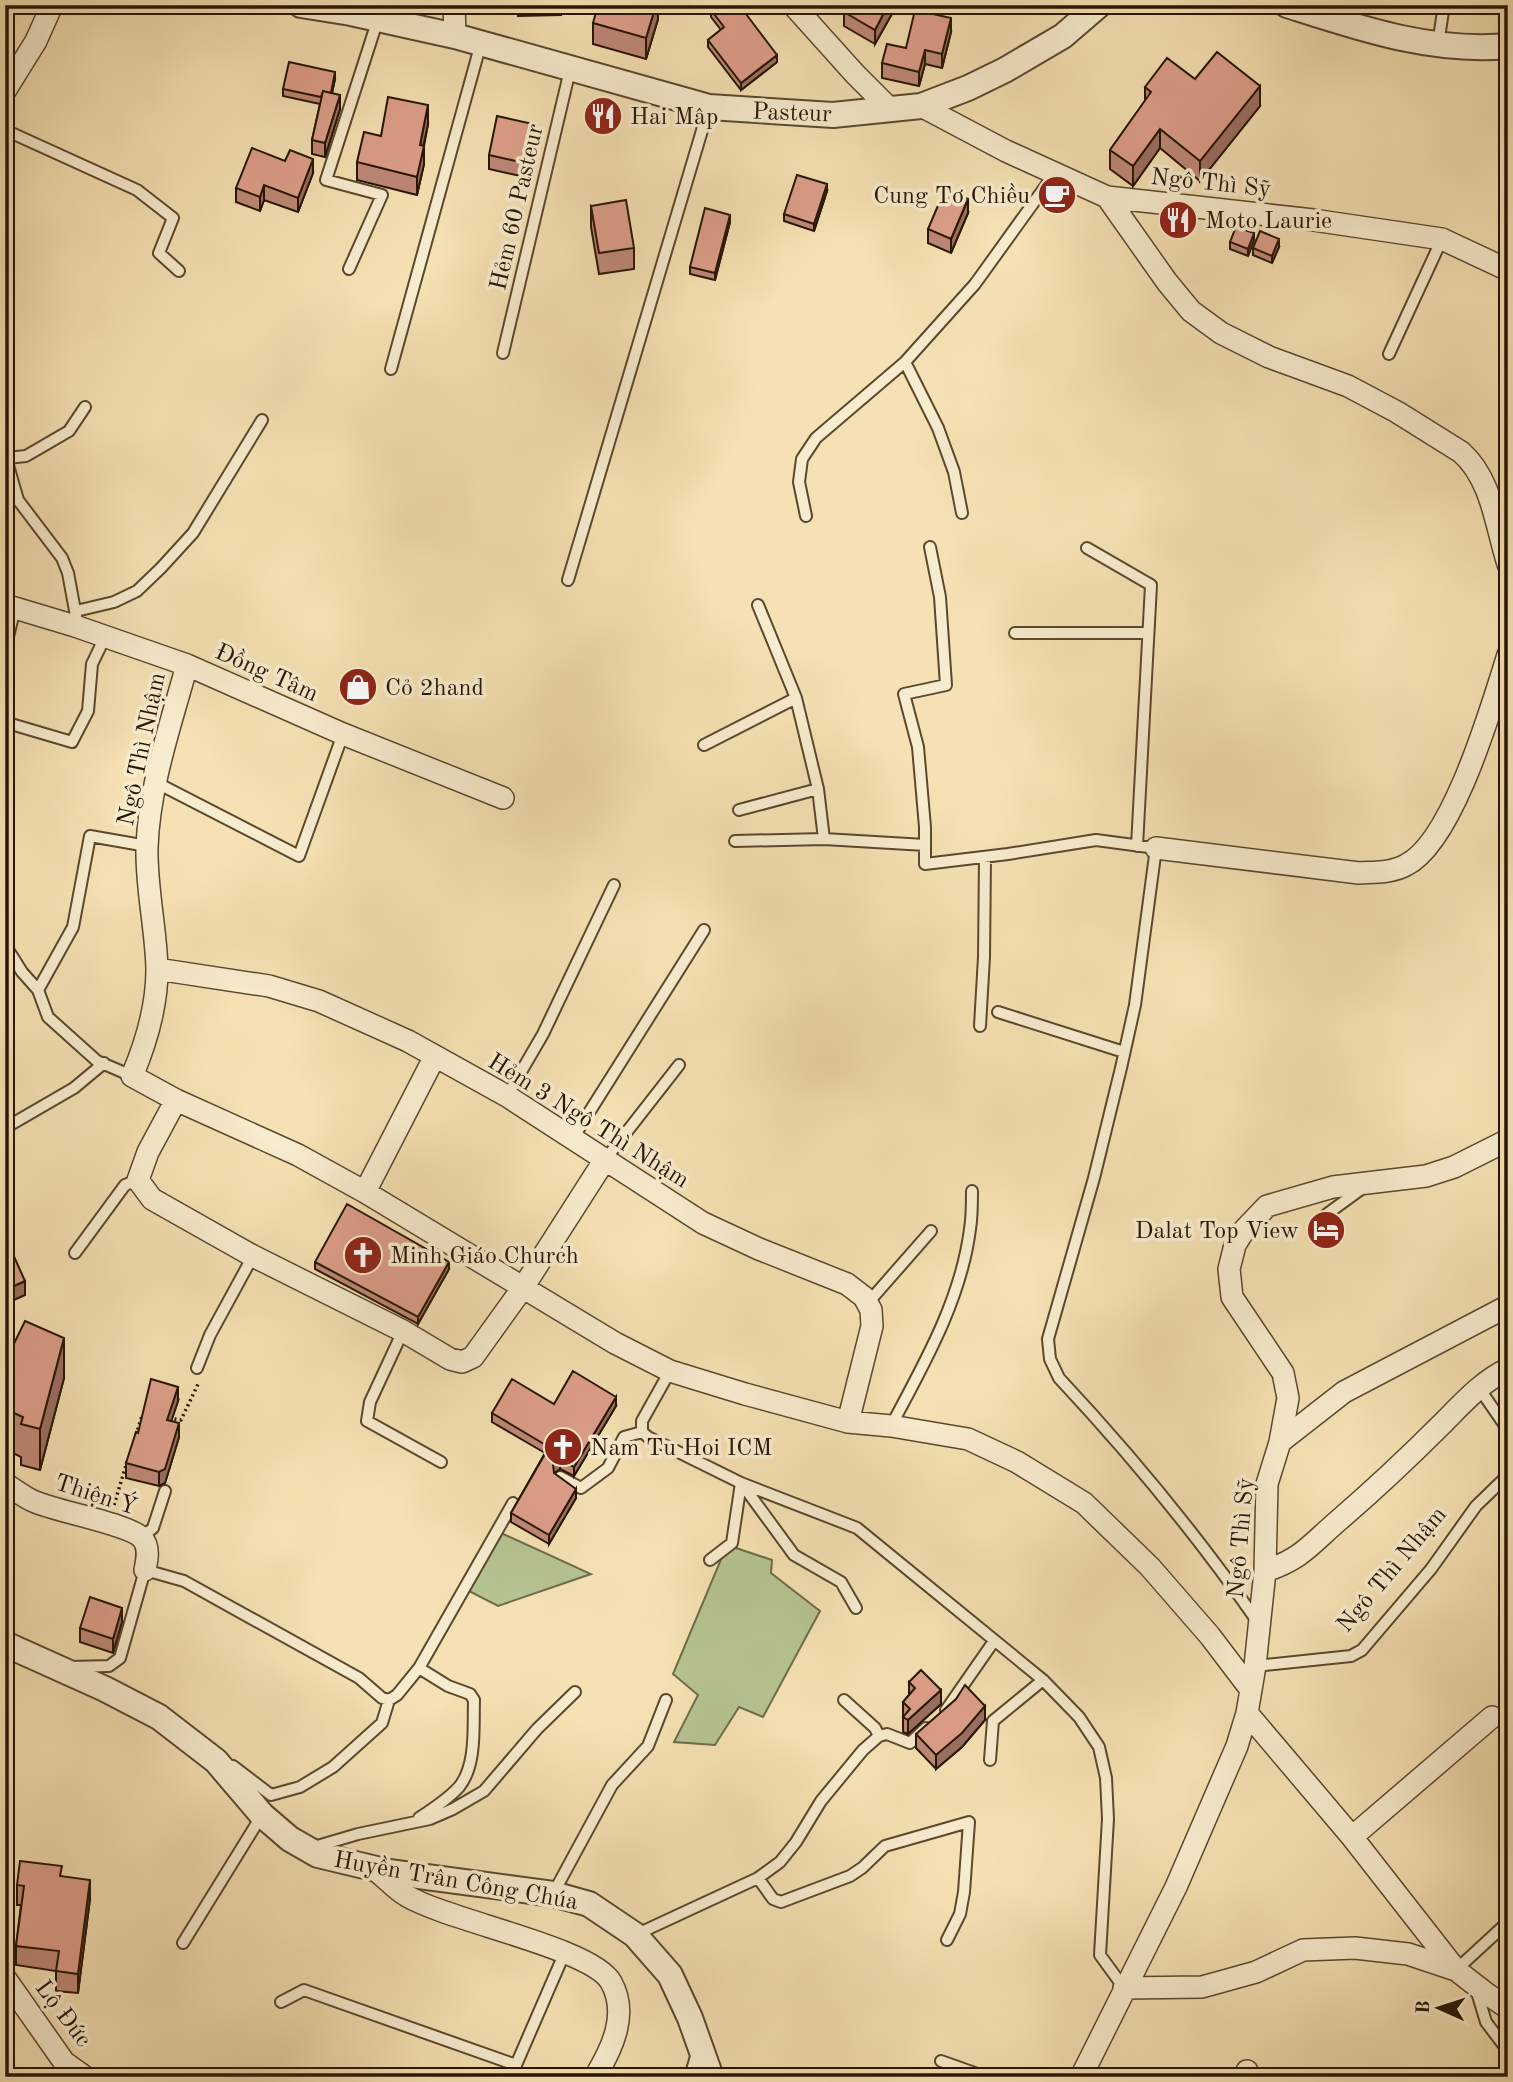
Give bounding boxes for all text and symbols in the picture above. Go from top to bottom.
restaurant icon: Hai Mâp [582,95,624,137]
street label: Pasteur [752,101,832,127]
place label: Hai Mâp [630,106,718,130]
street label: Hẻm 60 Pasteur [487,122,549,293]
street label: Ngô Thì Sỹ [1149,166,1273,202]
cafe icon: Cung Tơ Chiều [1036,174,1078,216]
place label: Cung Tơ Chiều [873,183,1030,209]
restaurant icon: Moto Laurie [1157,199,1199,241]
place label: Moto Laurie [1205,210,1332,234]
street label: Đồng Tâm [211,639,322,707]
shop icon: Cỏ 2hand [337,666,379,708]
street label: Ngô Thì Nhậm [115,671,171,828]
place label: Cỏ 2hand [385,677,484,701]
street label: Hẻm 3 Ngô Thì Nhậm [483,1050,693,1193]
hotel icon: Dalat Top View [1305,1209,1347,1251]
place label: Dalat Top View [1135,1220,1299,1244]
church icon: Minh Giáo Church [342,1234,384,1276]
place label: Minh Giáo Church [390,1245,579,1269]
church icon: Nam Tu Hoi ICM [542,1426,584,1468]
place label: Nam Tu Hoi ICM [590,1437,772,1461]
street label: Thiện Ý [51,1468,141,1520]
street label: Ngô Thì Sỹ [1225,1477,1259,1600]
street label: Ngô Thì Nhậm [1333,1503,1452,1638]
street label: Huyền Trân Công Chúa [332,1847,580,1915]
north arrow [1404,1974,1474,2044]
street label: Lộ Đức [30,1976,95,2052]
text: B [1415,2000,1434,2014]

